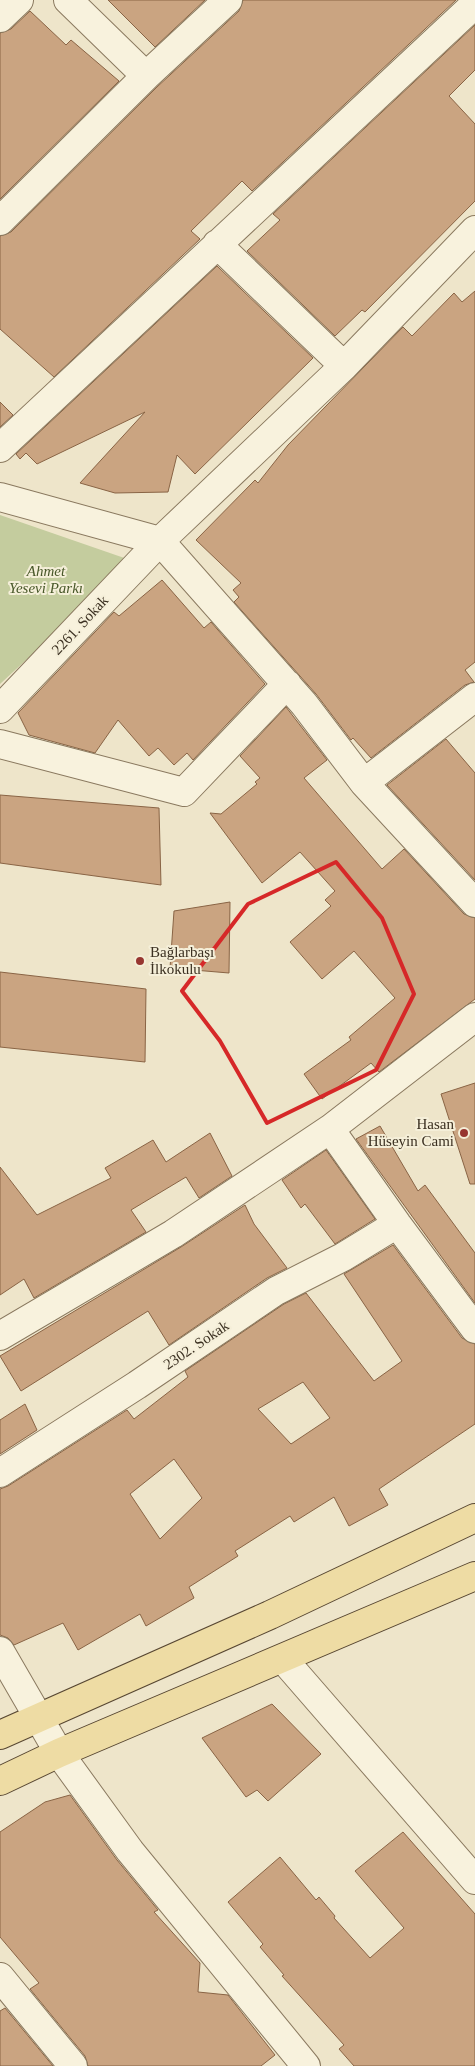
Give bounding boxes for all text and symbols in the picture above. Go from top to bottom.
park label: Ahmet Yesevi Parkı [9,563,83,596]
street label: 2261. Sokak [49,592,112,658]
place label: Bağlarbaşı İlkokulu [150,944,214,977]
marker: Bağlarbaşı İlkokulu [134,955,146,967]
place label: Hasan Hüseyin Cami [368,1116,454,1149]
marker: Hasan Hüseyin Cami [458,1127,470,1139]
street label: 2302. Sokak [160,1317,232,1373]

